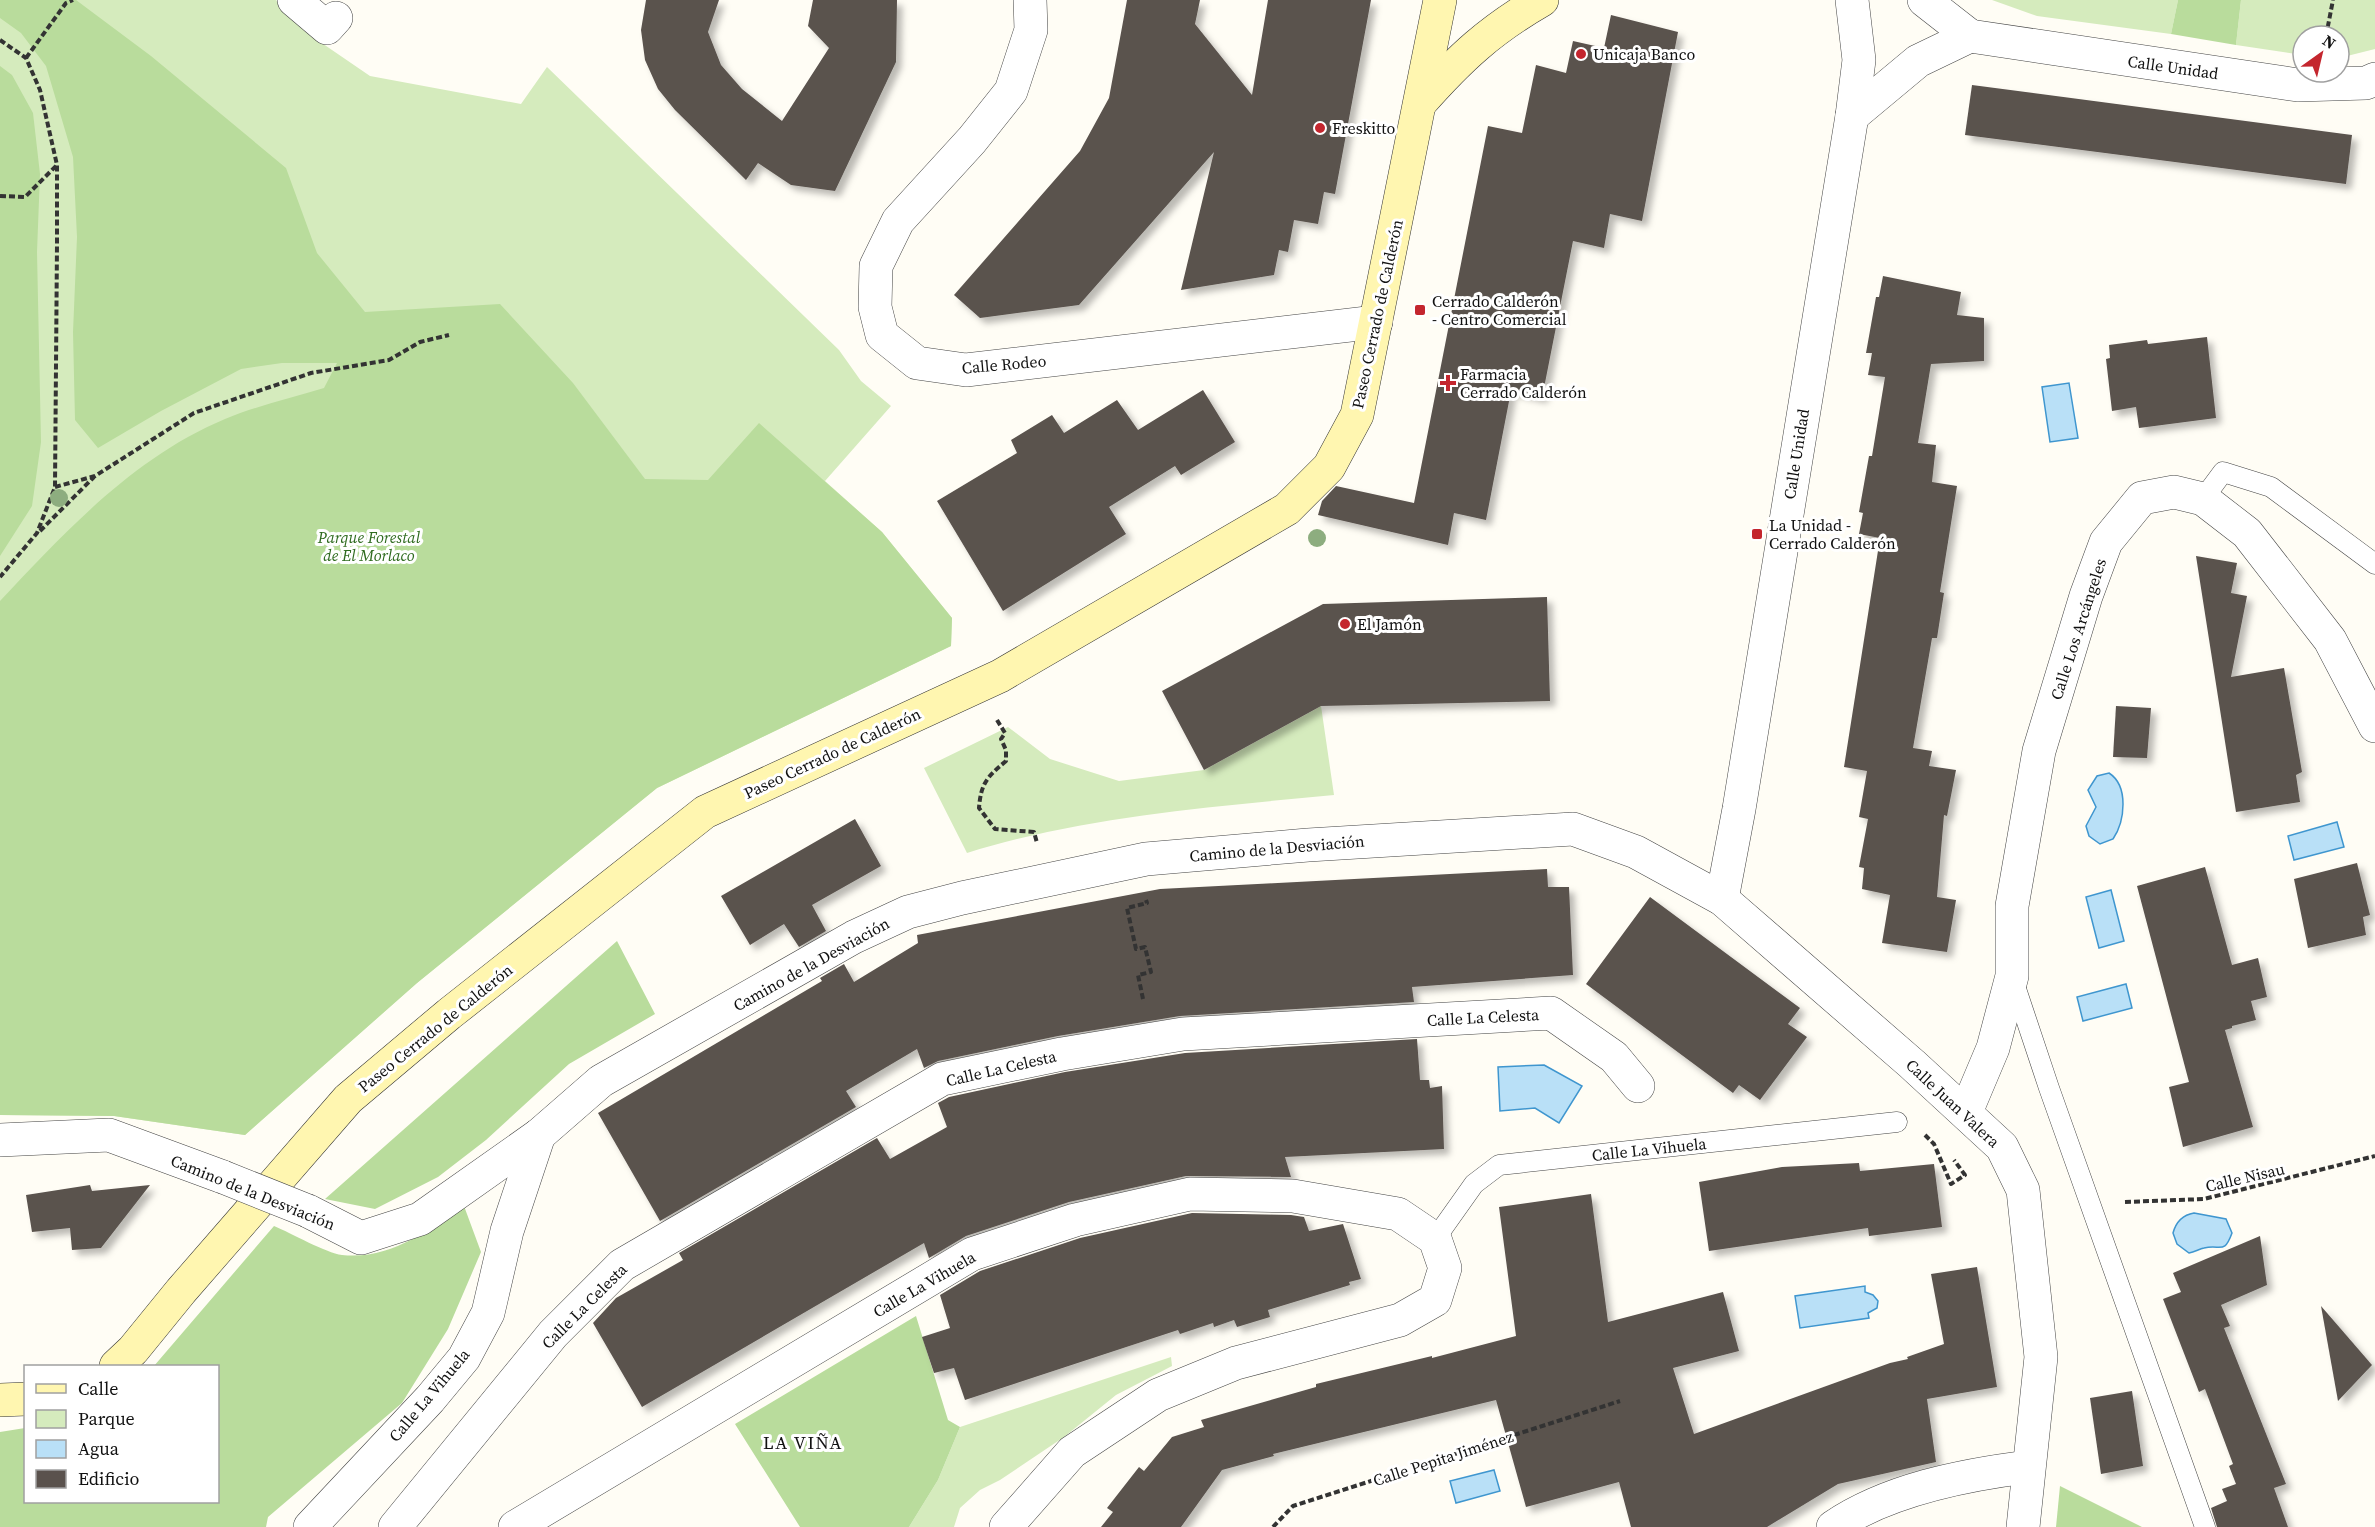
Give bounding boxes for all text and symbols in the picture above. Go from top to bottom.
north arrow [2291,24,2351,84]
text: N [2318,29,2341,54]
place label: Unicaja Banco [1593,43,1696,65]
marker: Unicaja Banco [1574,47,1588,61]
street label: Calle Unidad [2126,50,2220,84]
place label: Freskitto [1332,117,1396,139]
marker: Freskitto [1313,121,1327,135]
street label: Paseo Cerrado de Calderón [1346,217,1408,411]
place label: Cerrado Calderón - Centro Comercial [1432,290,1567,330]
marker: Cerrado Calderón - Centro Comercial [1413,303,1427,317]
street label: Calle Rodeo [961,349,1047,379]
place label: Farmacia Cerrado Calderón [1460,363,1587,403]
marker: Farmacia Cerrado Calderón [1441,376,1455,390]
street label: Calle Unidad [1778,407,1814,501]
place label: La Unidad - Cerrado Calderón [1769,514,1896,554]
park label: Parque Forestal de El Morlaco [317,526,421,566]
marker: La Unidad - Cerrado Calderón [1750,527,1764,541]
street label: Calle Los Arcángeles [2045,555,2111,703]
place label: El Jamón [1357,613,1422,635]
marker: El Jamón [1338,617,1352,631]
street label: Paseo Cerrado de Calderón [740,702,924,804]
street label: Camino de la Desviación [1189,829,1366,867]
street label: Camino de la Desviación [729,912,893,1016]
street label: Paseo Cerrado de Calderón [353,959,517,1097]
street label: Calle La Celesta [1426,1003,1541,1031]
street label: Calle La Celesta [944,1044,1059,1091]
street label: Calle Juan Valera [1901,1054,2005,1153]
street label: Calle La Vihuela [1591,1132,1708,1166]
street label: Camino de la Desviación [168,1149,339,1235]
street label: Calle Nisau [2203,1157,2287,1197]
street label: Calle La Vihuela [869,1245,980,1322]
street label: Calle La Celesta [536,1258,632,1354]
street label: Calle La Vihuela [384,1343,475,1446]
legend [24,1365,219,1503]
text: Calle [78,1376,118,1401]
text: Parque [78,1406,135,1431]
street label: Calle Pepita Jiménez [1370,1425,1516,1491]
district label: LA VIÑA [763,1430,843,1455]
text: Agua [78,1436,120,1461]
text: Edificio [78,1466,139,1491]

